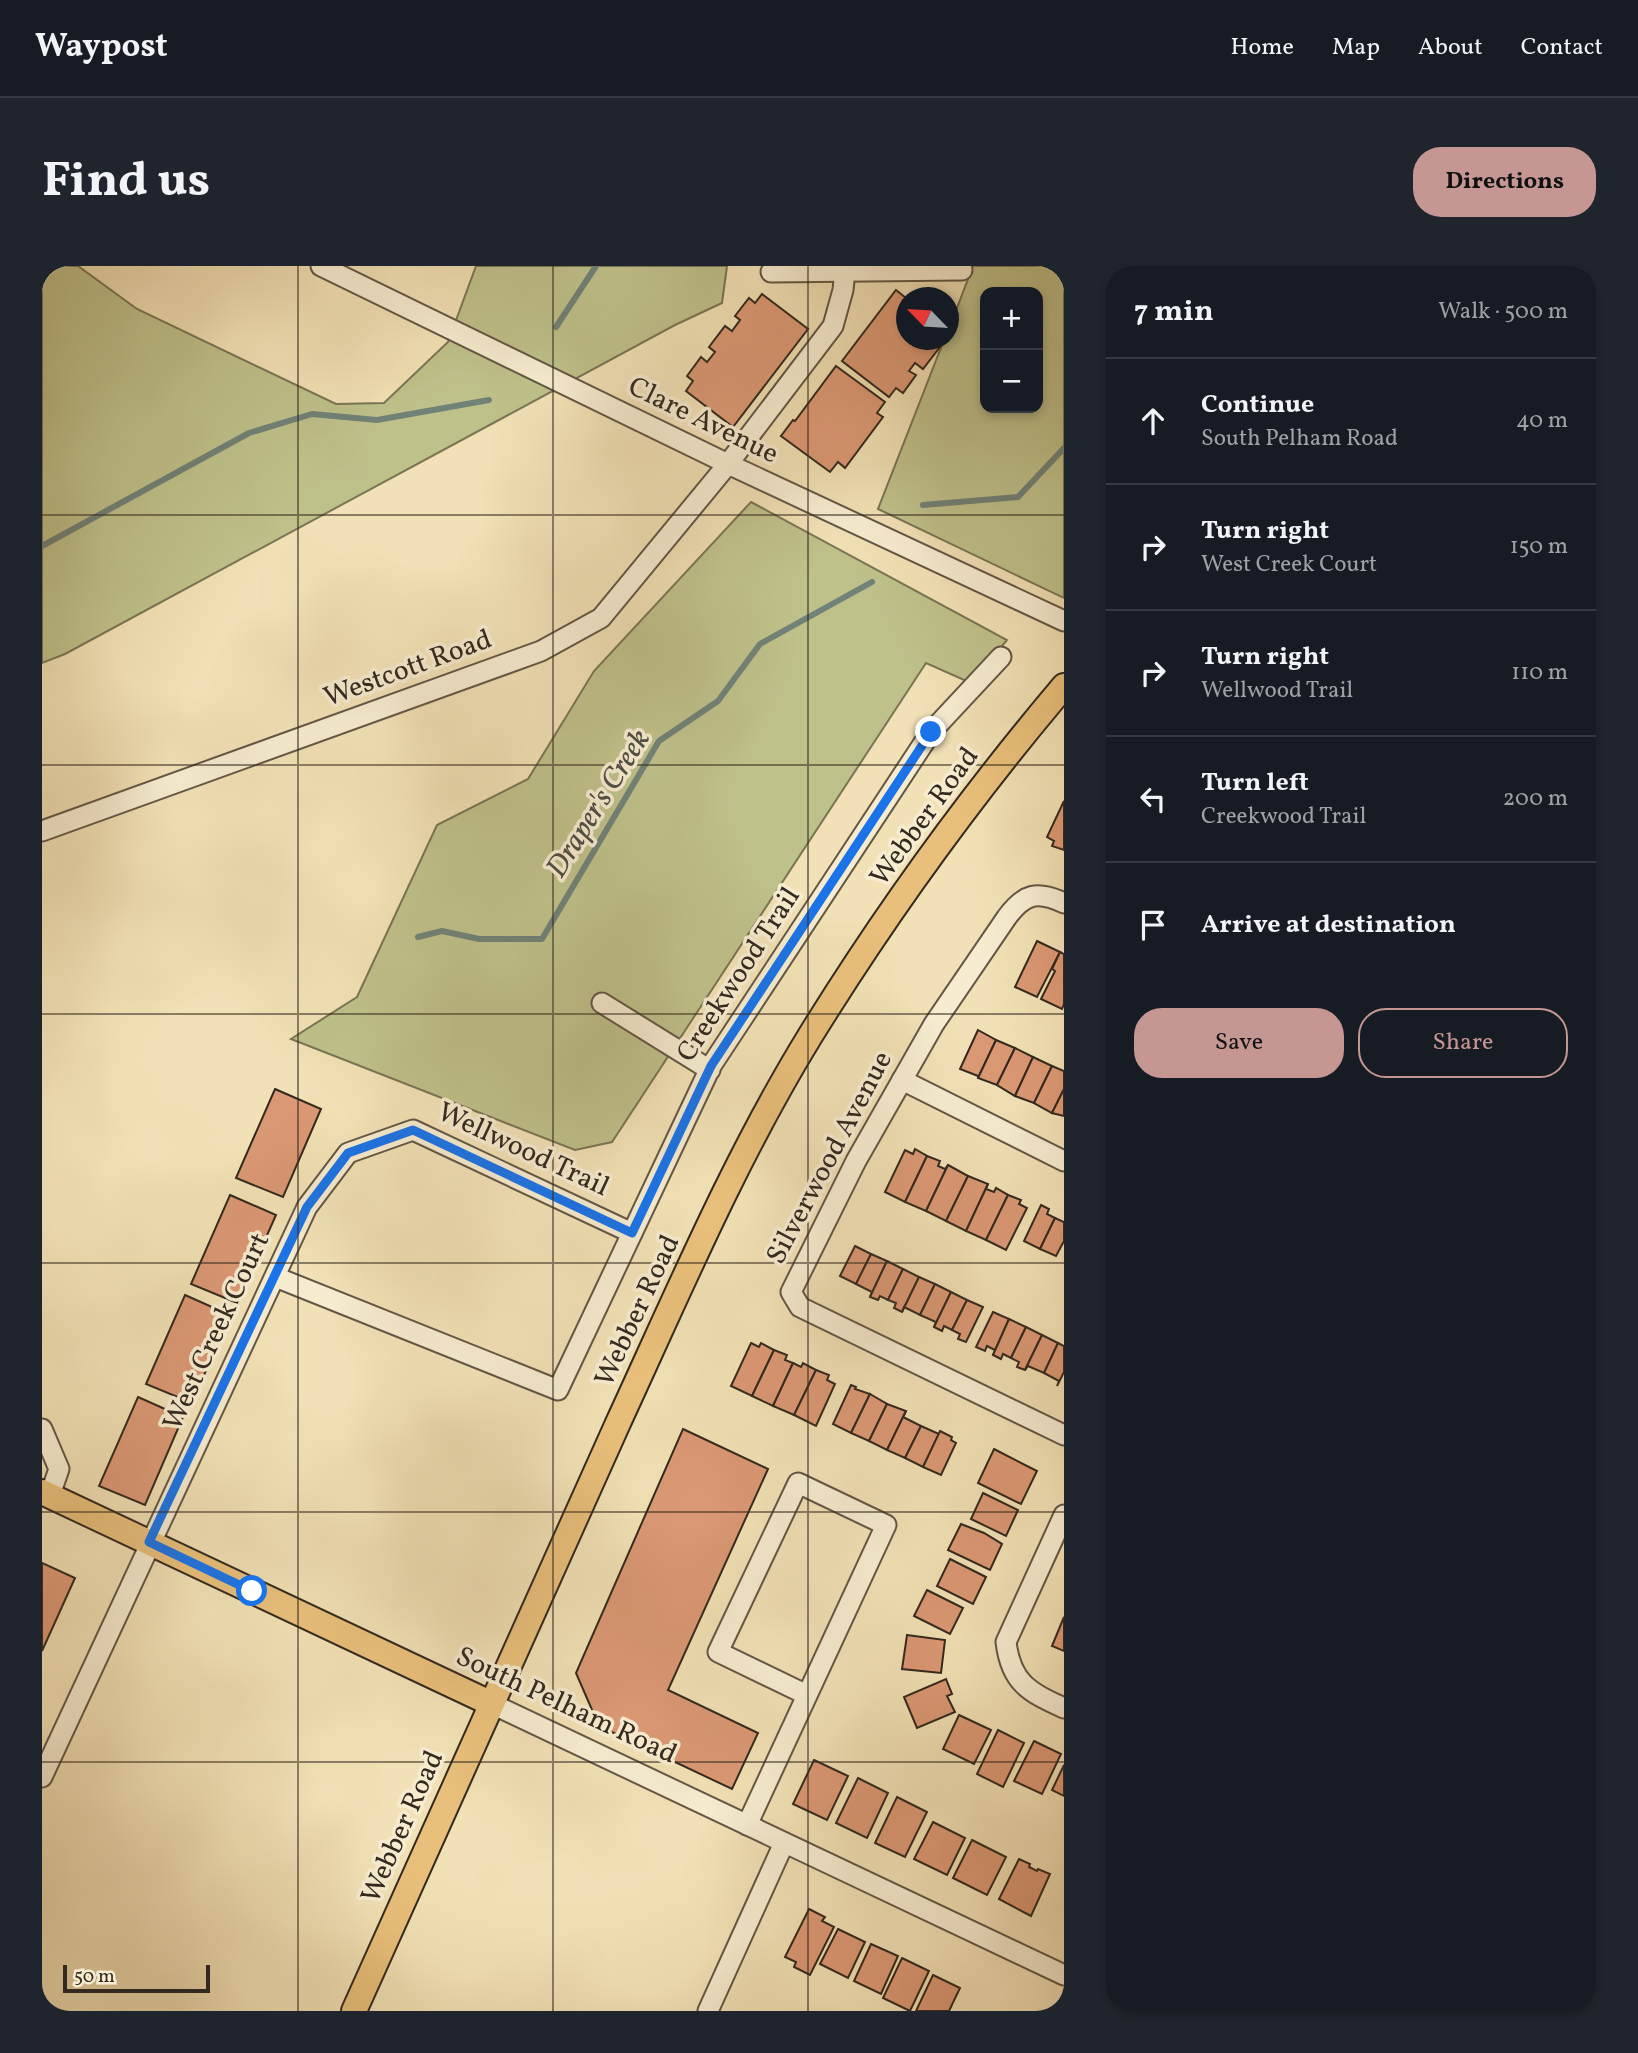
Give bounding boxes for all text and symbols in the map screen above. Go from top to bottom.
text: Waypost [35,25,168,71]
text: Home [1230,31,1294,65]
text: Map [1332,31,1380,65]
text: About [1418,31,1483,65]
text: Contact [1521,31,1603,65]
button: Directions [1413,147,1596,217]
text: Find us [42,148,210,217]
north arrow [896,287,959,350]
map controls [980,287,1043,413]
button: + [980,287,1043,350]
text: 7 min [1134,291,1214,333]
text: Walk · 500 m [1438,296,1568,328]
button: − [980,350,1043,413]
street label: Clare Avenue [621,368,785,474]
text: Continue [1201,387,1314,423]
icon: ahead [1134,402,1172,440]
text: 40 m [1516,405,1568,437]
text: South Pelham Road [1201,423,1398,455]
text: Turn right [1201,513,1329,549]
icon: right [1134,528,1172,566]
text: 150 m [1510,531,1568,563]
text: West Creek Court [1201,549,1377,581]
street label: Westcott Road [319,621,497,717]
text: Turn right [1201,639,1329,675]
icon: right [1134,654,1172,692]
text: 110 m [1511,657,1568,689]
text: Wellwood Trail [1201,675,1353,707]
route end [915,716,946,747]
water label: Draper's Creek [537,722,661,886]
street label: Webber Road [861,739,989,895]
text: Turn left [1201,765,1309,801]
icon: left [1134,780,1172,818]
text: 200 m [1503,783,1568,815]
text: Creekwood Trail [1201,801,1366,833]
street label: Creekwood Trail [668,880,810,1070]
icon: arrive [1134,906,1172,944]
text: Arrive at destination [1201,907,1456,943]
button: Save [1134,1008,1344,1078]
button: Share [1358,1008,1568,1078]
street label: Silverwood Avenue [757,1045,903,1271]
street label: Wellwood Trail [431,1093,615,1207]
street label: West Creek Court [154,1227,280,1437]
street label: Webber Road [586,1229,690,1393]
route start [236,1575,267,1606]
street label: South Pelham Road [449,1638,683,1774]
street label: Webber Road [352,1744,454,1910]
scale bar [63,1962,210,1994]
text: 50 m [74,1964,115,1990]

